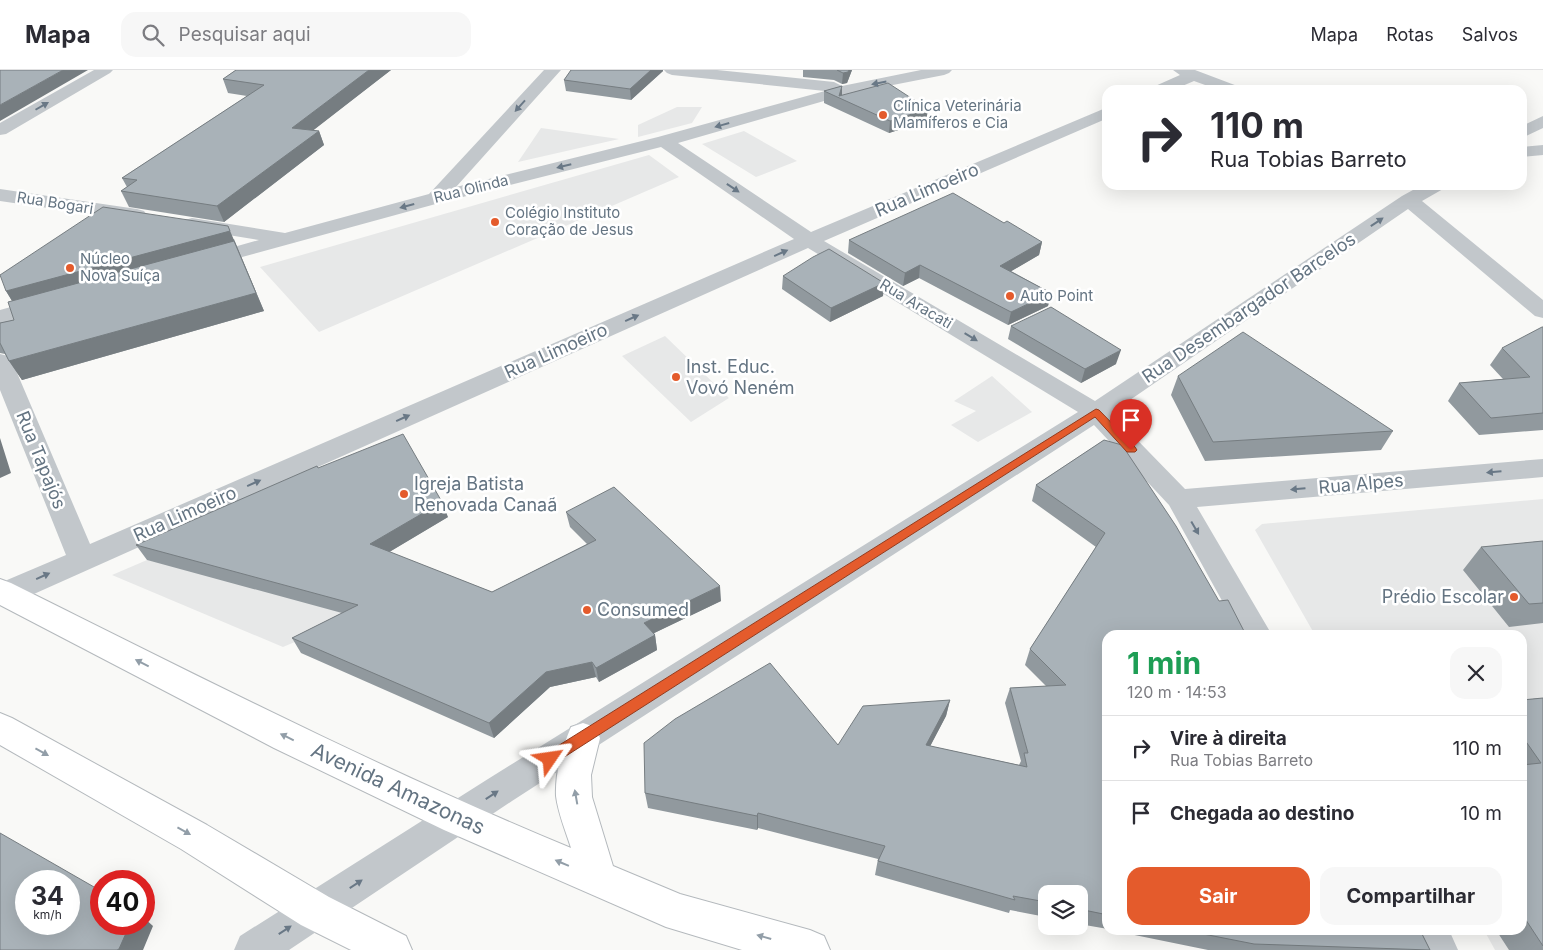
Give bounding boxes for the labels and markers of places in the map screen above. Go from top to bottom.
place label: Clínica Veterinária Mamíferos e Cia [893,96,1022,132]
marker: Clínica Veterinária Mamíferos e Cia [877,109,889,121]
place label: Colégio Instituto Coração de Jesus [505,203,634,239]
marker: Colégio Instituto Coração de Jesus [489,216,501,228]
place label: Núcleo Nova Suíça [80,249,160,285]
marker: Núcleo Nova Suíça [64,262,76,274]
place label: Auto Point [1020,286,1093,305]
marker: Auto Point [1004,290,1016,302]
place label: Inst. Educ. Vovó Neném [686,356,795,398]
marker: Inst. Educ. Vovó Neném [670,371,682,383]
pin [1110,399,1152,450]
place label: Igreja Batista Renovada Canaã [414,473,557,515]
marker: Igreja Batista Renovada Canaã [398,488,410,500]
place label: Prédio Escolar [1382,586,1504,607]
marker: Prédio Escolar [1508,591,1520,603]
place label: Consumed [597,599,689,620]
marker: Consumed [581,604,593,616]

